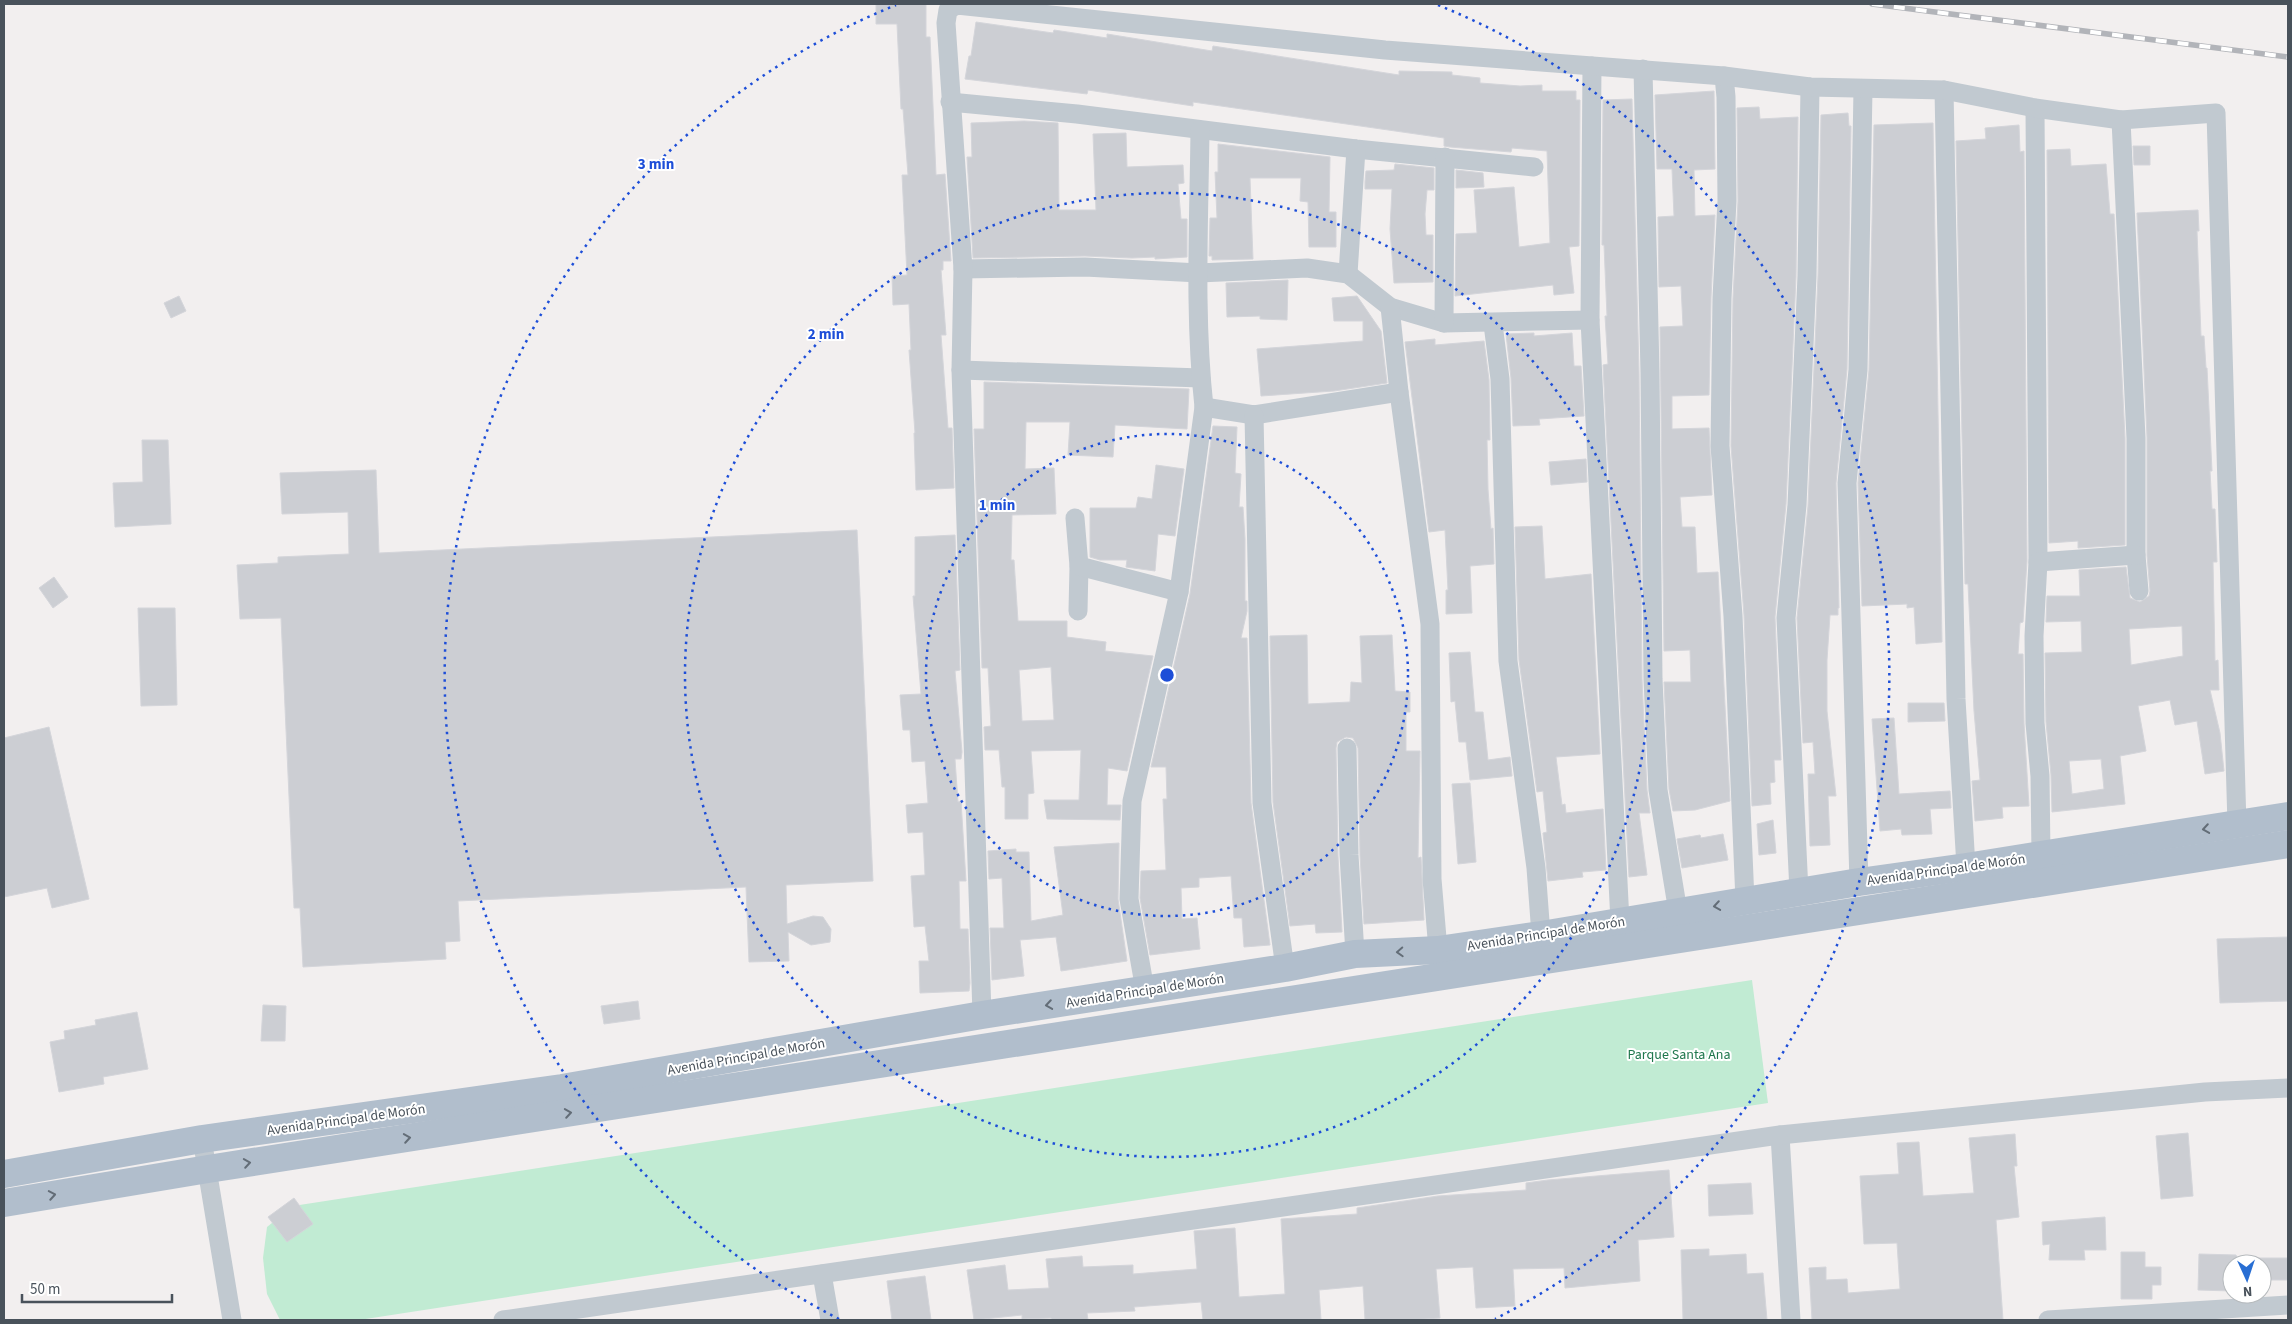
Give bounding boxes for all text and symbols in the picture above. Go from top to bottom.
text: 3 min [638,154,674,175]
text: 2 min [808,324,844,345]
text: 1 min [979,495,1015,516]
centre of rings [1158,666,1176,684]
one-way arrow [2201,824,2210,834]
street label: Avenida Principal de Morón [1866,849,2027,891]
one-way arrow [1712,900,1720,911]
street label: Avenida Principal de Morón [1466,912,1627,956]
one-way arrow [1396,946,1404,957]
street label: Avenida Principal de Morón [1065,969,1226,1013]
one-way arrow [1045,999,1054,1009]
street label: Avenida Principal de Morón [666,1033,827,1081]
park label: Parque Santa Ana [1627,1045,1731,1065]
street label: Avenida Principal de Morón [266,1099,427,1141]
one-way arrow [563,1108,572,1118]
one-way arrow [403,1133,412,1143]
one-way arrow [243,1158,251,1169]
one-way arrow [47,1191,56,1201]
north arrow [2222,1254,2272,1304]
scale bar [22,1272,172,1304]
text: 50 m [30,1279,60,1300]
text: N [2242,1281,2253,1301]

